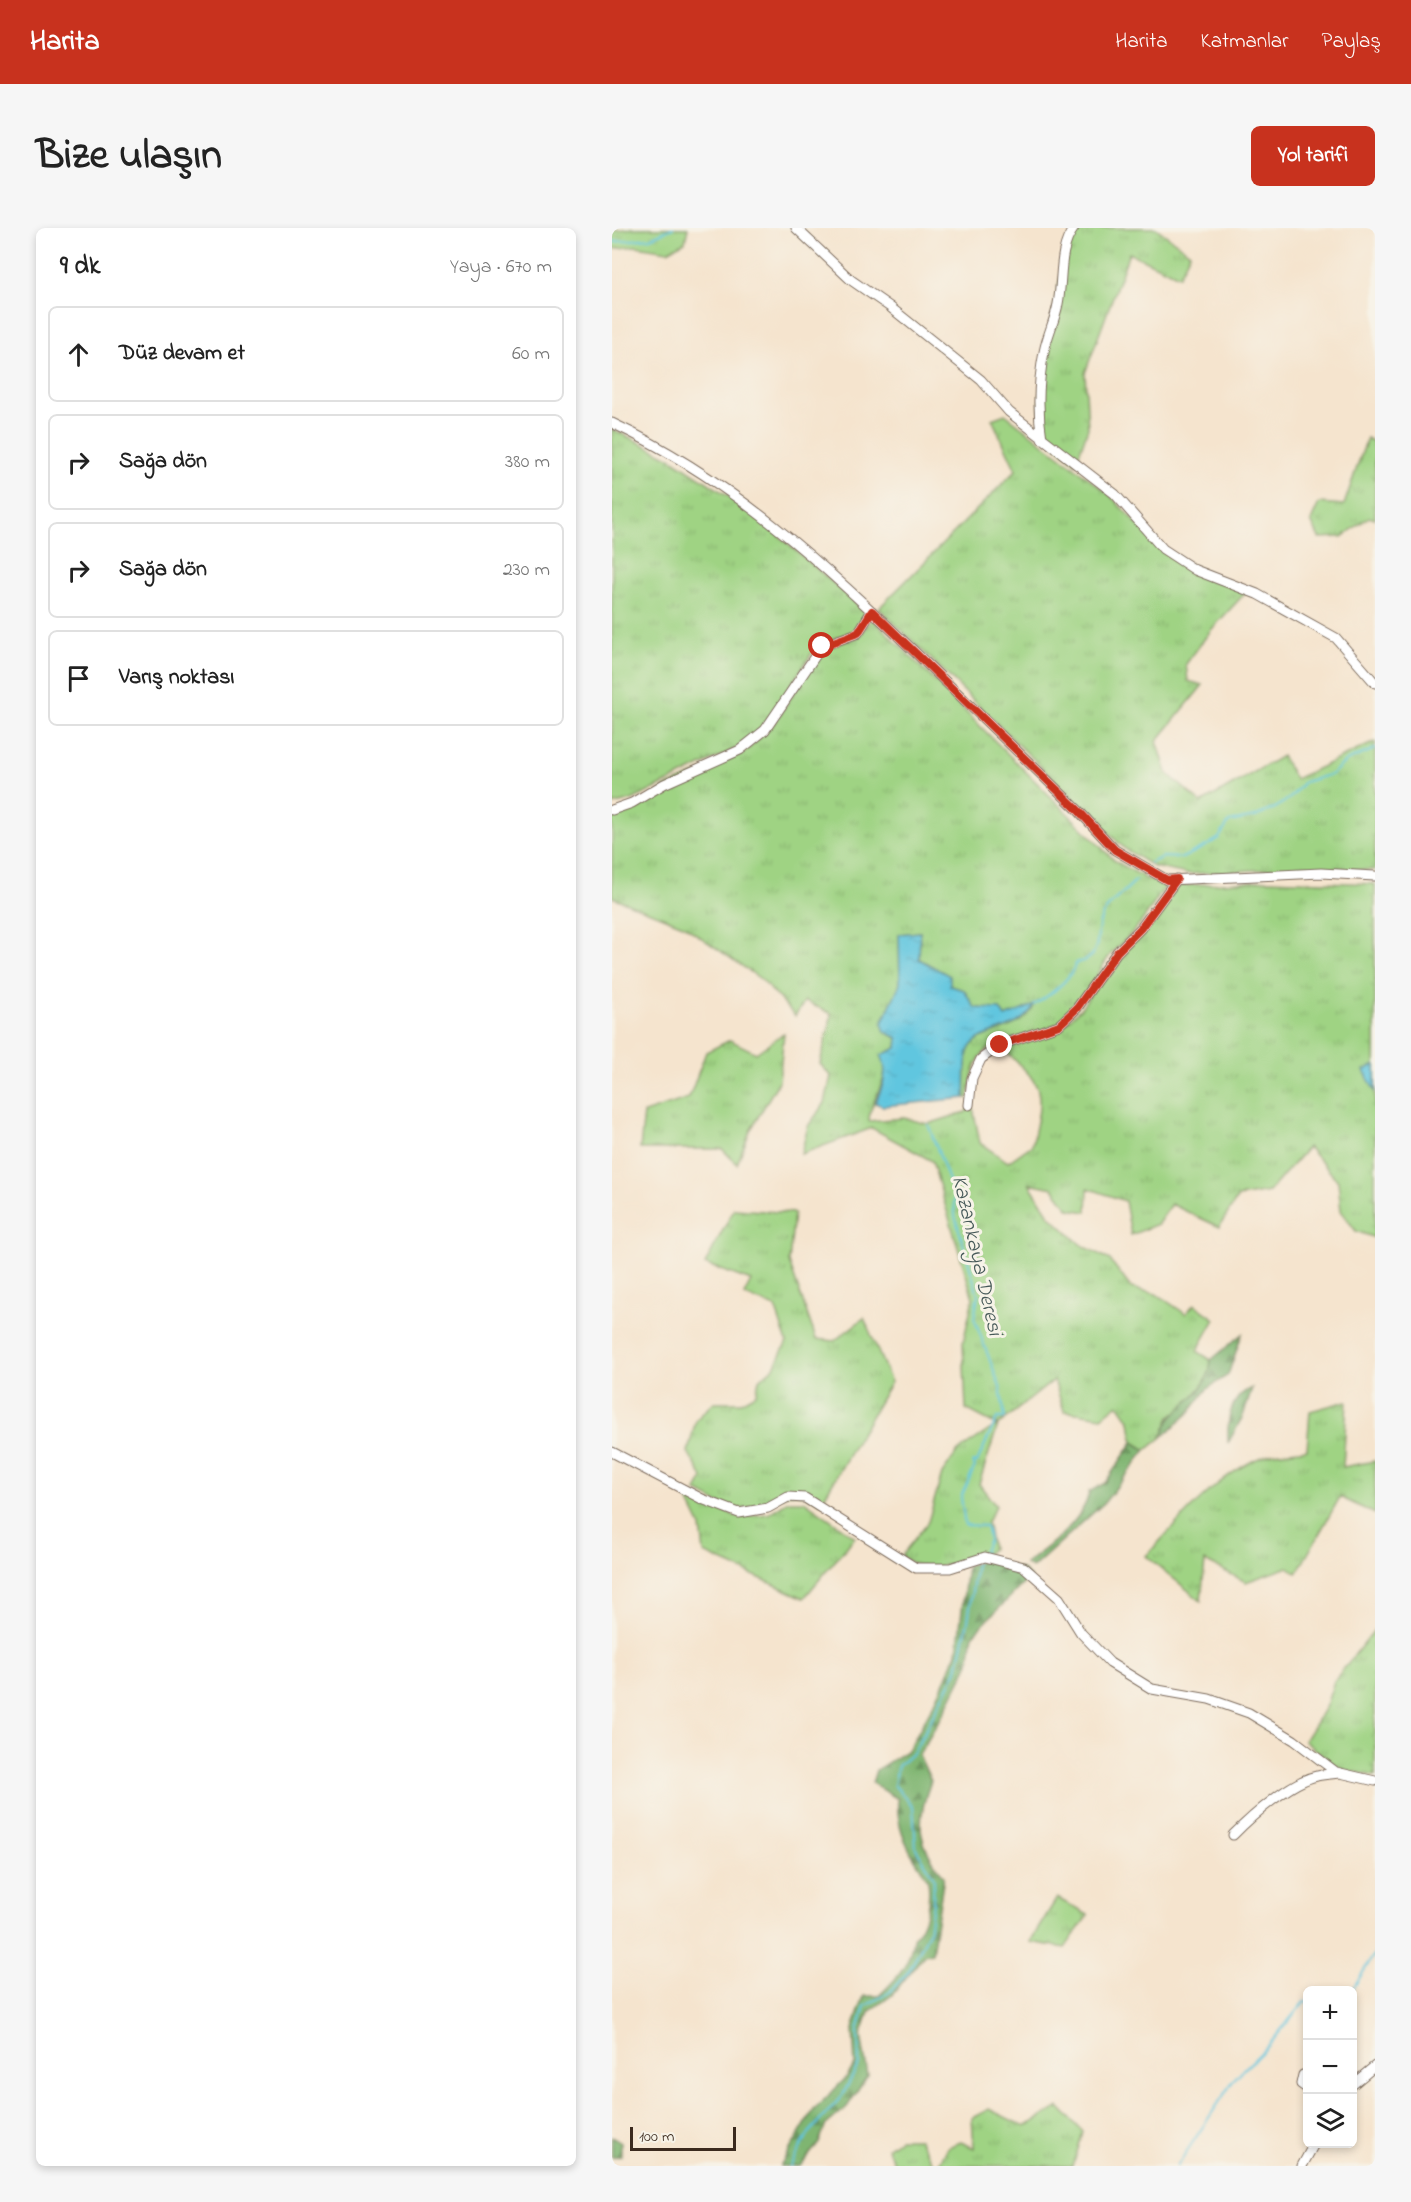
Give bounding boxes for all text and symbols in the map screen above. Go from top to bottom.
text: Harita [30,22,100,63]
text: Harita [1115,27,1168,57]
text: Katmanlar [1201,27,1289,57]
text: Paylaş [1322,27,1381,57]
text: Bize ulaşın [36,126,222,187]
button: Yol tarifi [1251,126,1375,186]
text: 9 dk [60,248,100,286]
text: Yaya · 670 m [450,253,552,282]
icon: ahead [62,338,95,371]
text: Düz devam et [119,338,245,370]
text: 60 m [512,340,550,369]
icon: right [62,446,95,479]
text: Sağa dön [119,446,207,478]
text: 380 m [505,448,550,477]
icon: right [62,554,95,587]
text: Sağa dön [119,554,207,586]
text: 230 m [503,556,550,585]
route start [808,632,834,658]
icon: arrive [62,662,95,695]
text: Varış noktası [119,662,234,694]
route end [986,1031,1012,1057]
water label: Kazankaya Deresi [942,1172,1011,1341]
map controls [1303,1986,1357,2148]
button: + [1303,1986,1357,2040]
button: − [1303,2040,1357,2094]
button: layers [1303,2094,1357,2148]
scale bar [630,2124,736,2152]
text: 100 m [639,2125,674,2149]

